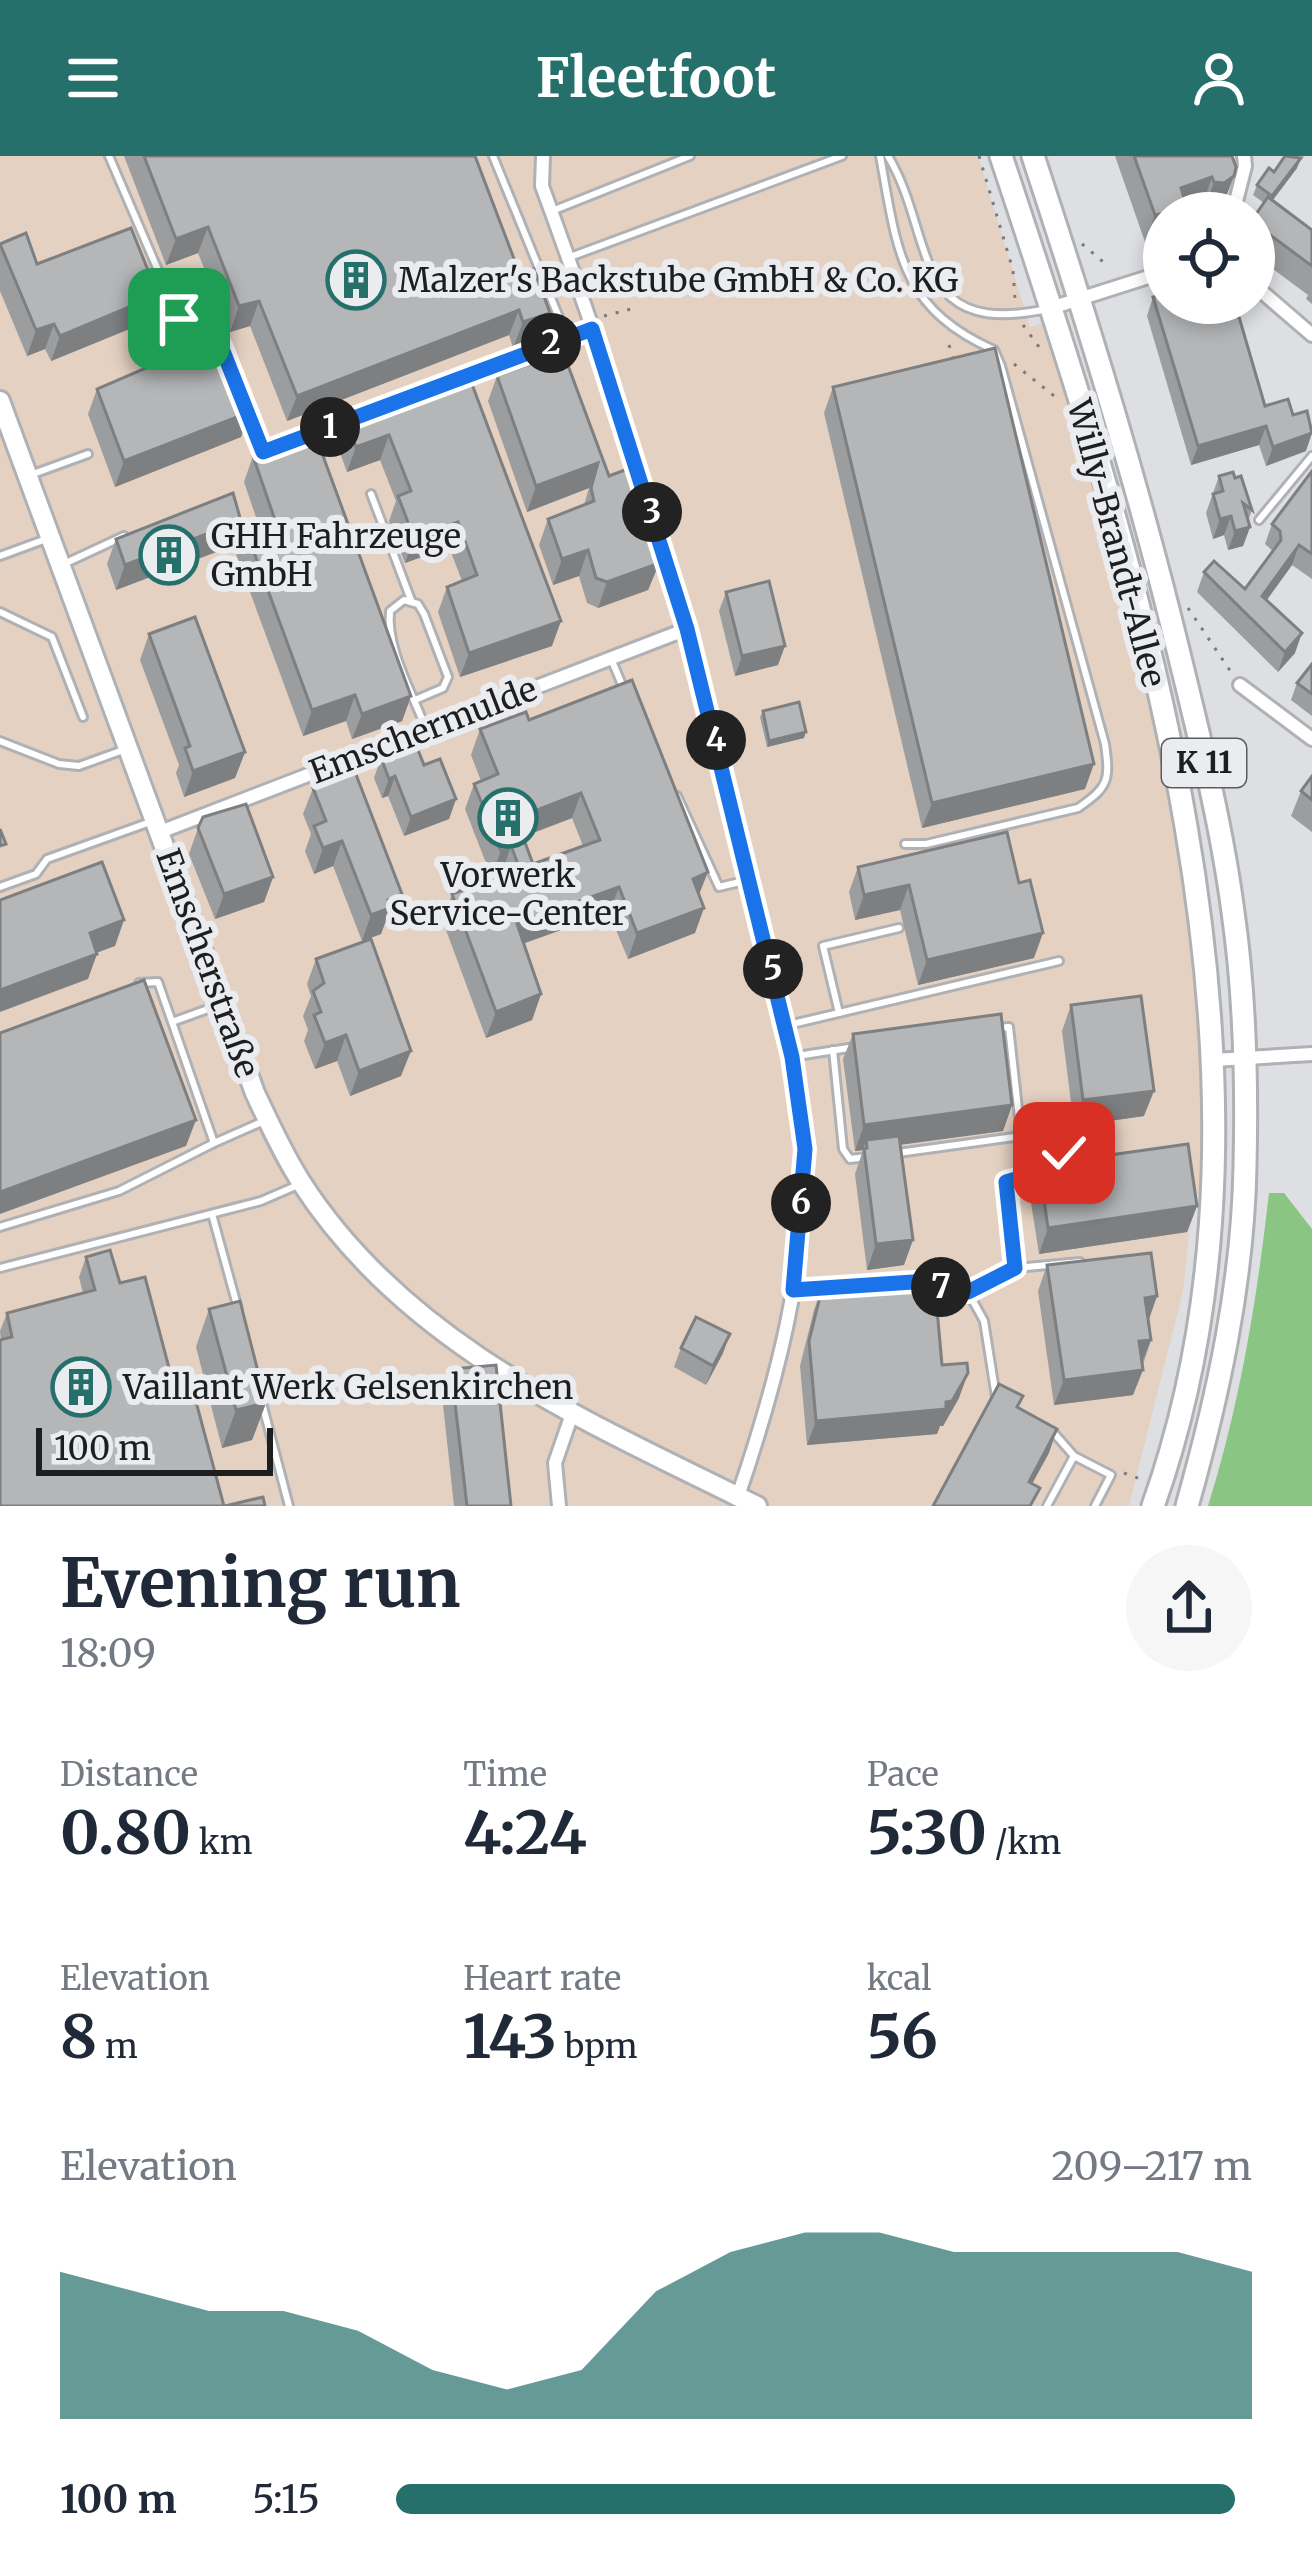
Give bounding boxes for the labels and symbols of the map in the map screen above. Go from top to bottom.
building icon: Malzer's Backstube GmbH & Co. KG [325,249,387,311]
place label: Malzer's Backstube GmbH & Co. KG [398,260,958,301]
pin [128,268,230,370]
pin: 2 [521,313,581,373]
street label: Willy-Brandt-Allee [1058,394,1175,691]
pin: 1 [300,397,360,457]
pin: 3 [622,482,682,542]
place label: GHH Fahrzeuge GmbH [211,516,461,595]
building icon: GHH Fahrzeuge GmbH [138,524,200,586]
street label: Emschermulde [304,668,543,793]
pin: 4 [686,710,746,770]
road number: K 11 [1162,739,1246,787]
building icon: Vorwerk Service-Center [477,787,539,849]
street label: Emscherstraße [147,843,268,1083]
place label: Vorwerk Service-Center [390,855,627,934]
pin: 5 [743,939,803,999]
pin [1013,1102,1115,1204]
pin: 6 [771,1173,831,1233]
pin: 7 [911,1257,971,1317]
building icon: Vaillant Werk Gelsenkirchen [50,1356,112,1418]
place label: Vaillant Werk Gelsenkirchen [122,1367,574,1408]
scale bar [36,1422,273,1475]

